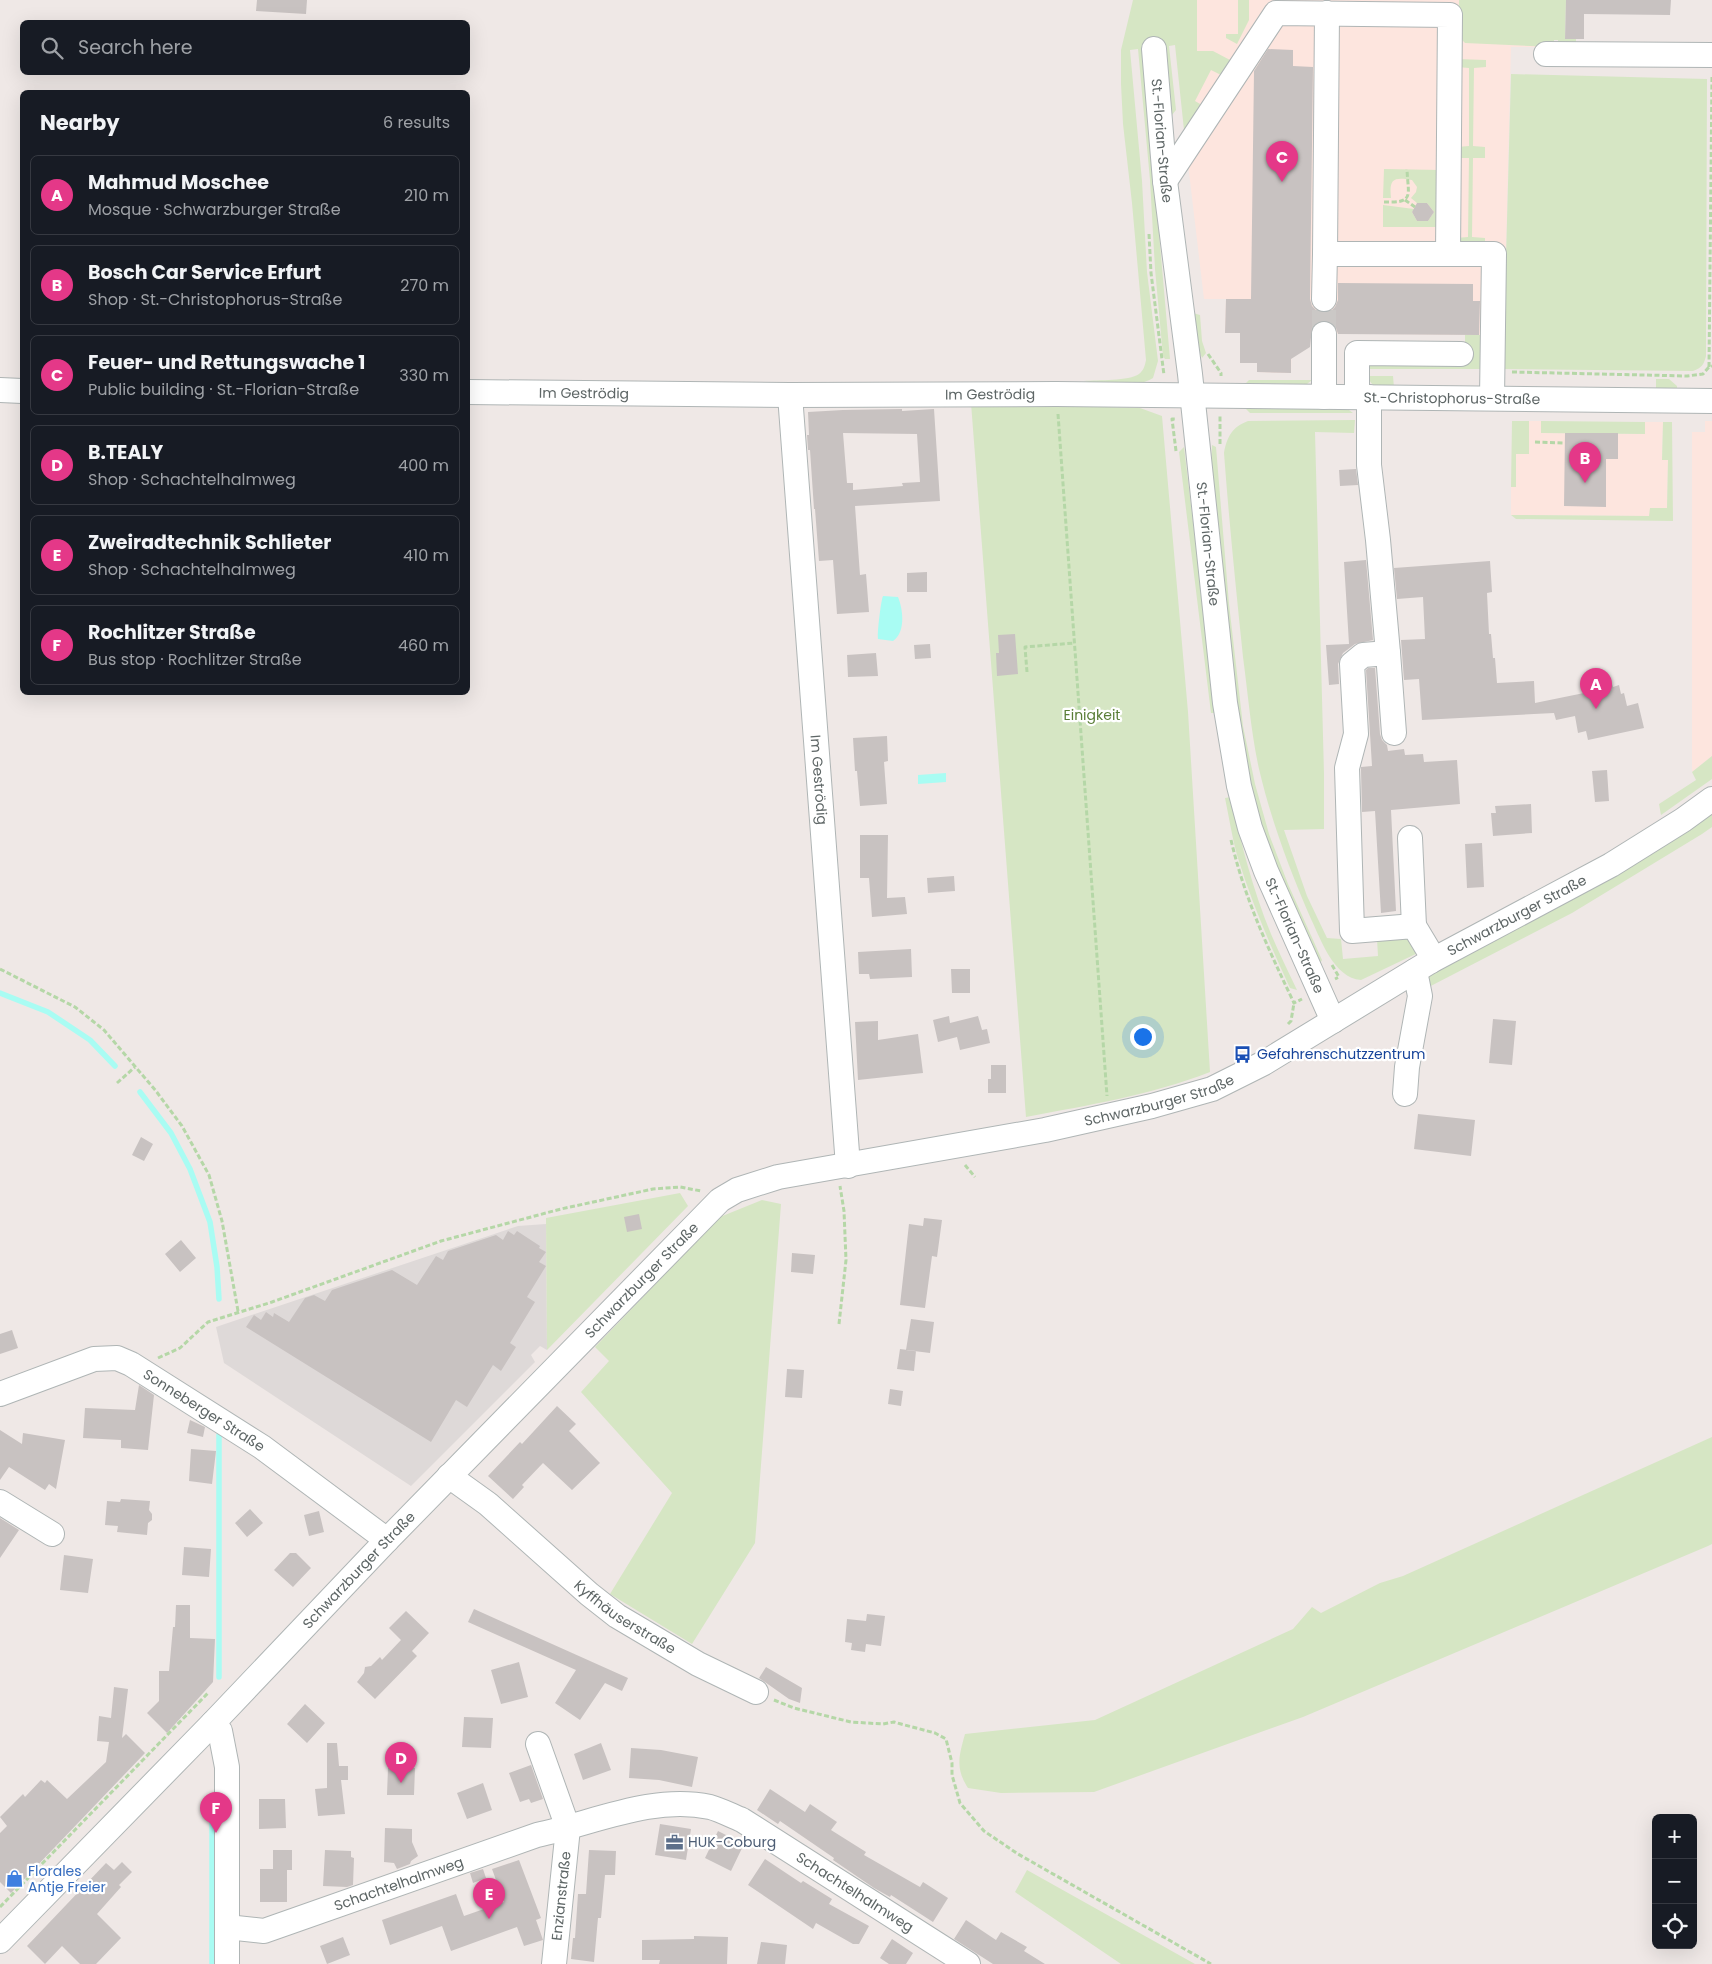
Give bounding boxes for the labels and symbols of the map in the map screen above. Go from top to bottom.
street label: St.-Florian-Straße [1147,78,1178,204]
pin: C [1266,141,1298,182]
street label: Im Geströdig [539,383,629,404]
street label: Im Geströdig [945,384,1035,404]
street label: St.-Christophorus-Straße [1363,387,1541,409]
pin: B [1569,442,1601,483]
street label: St.-Florian-Straße [1192,481,1225,607]
pin: A [1580,668,1612,709]
park label: Einigkeit [1064,705,1120,725]
street label: Im Geströdig [806,734,832,826]
street label: Schwarzburger Straße [1443,870,1590,961]
street label: St.-Florian-Straße [1260,875,1329,997]
your location [1130,1024,1156,1050]
bus stop icon: Gefahrenschutzzentrum [1233,1044,1253,1064]
place label: Gefahrenschutzzentrum [1257,1044,1425,1064]
street label: Schwarzburger Straße [1082,1069,1238,1131]
street label: Schwarzburger Straße [580,1217,703,1343]
street label: Sonneberger Straße [139,1364,269,1457]
street label: Schwarzburger Straße [298,1507,420,1633]
street label: Kyffhäuserstraße [570,1575,680,1659]
pin: D [385,1742,417,1783]
pin: F [200,1792,232,1833]
office icon: HUK-Coburg [664,1832,684,1852]
place label: HUK-Coburg [688,1832,776,1852]
street label: Schachtelhalmweg [792,1847,918,1937]
street label: Enzianstraße [546,1850,576,1942]
street label: Schachtelhalmweg [331,1852,466,1916]
place label: Florales Antje Freier [28,1861,106,1897]
shop icon: Florales Antje Freier [4,1869,24,1889]
pin: E [473,1878,505,1919]

